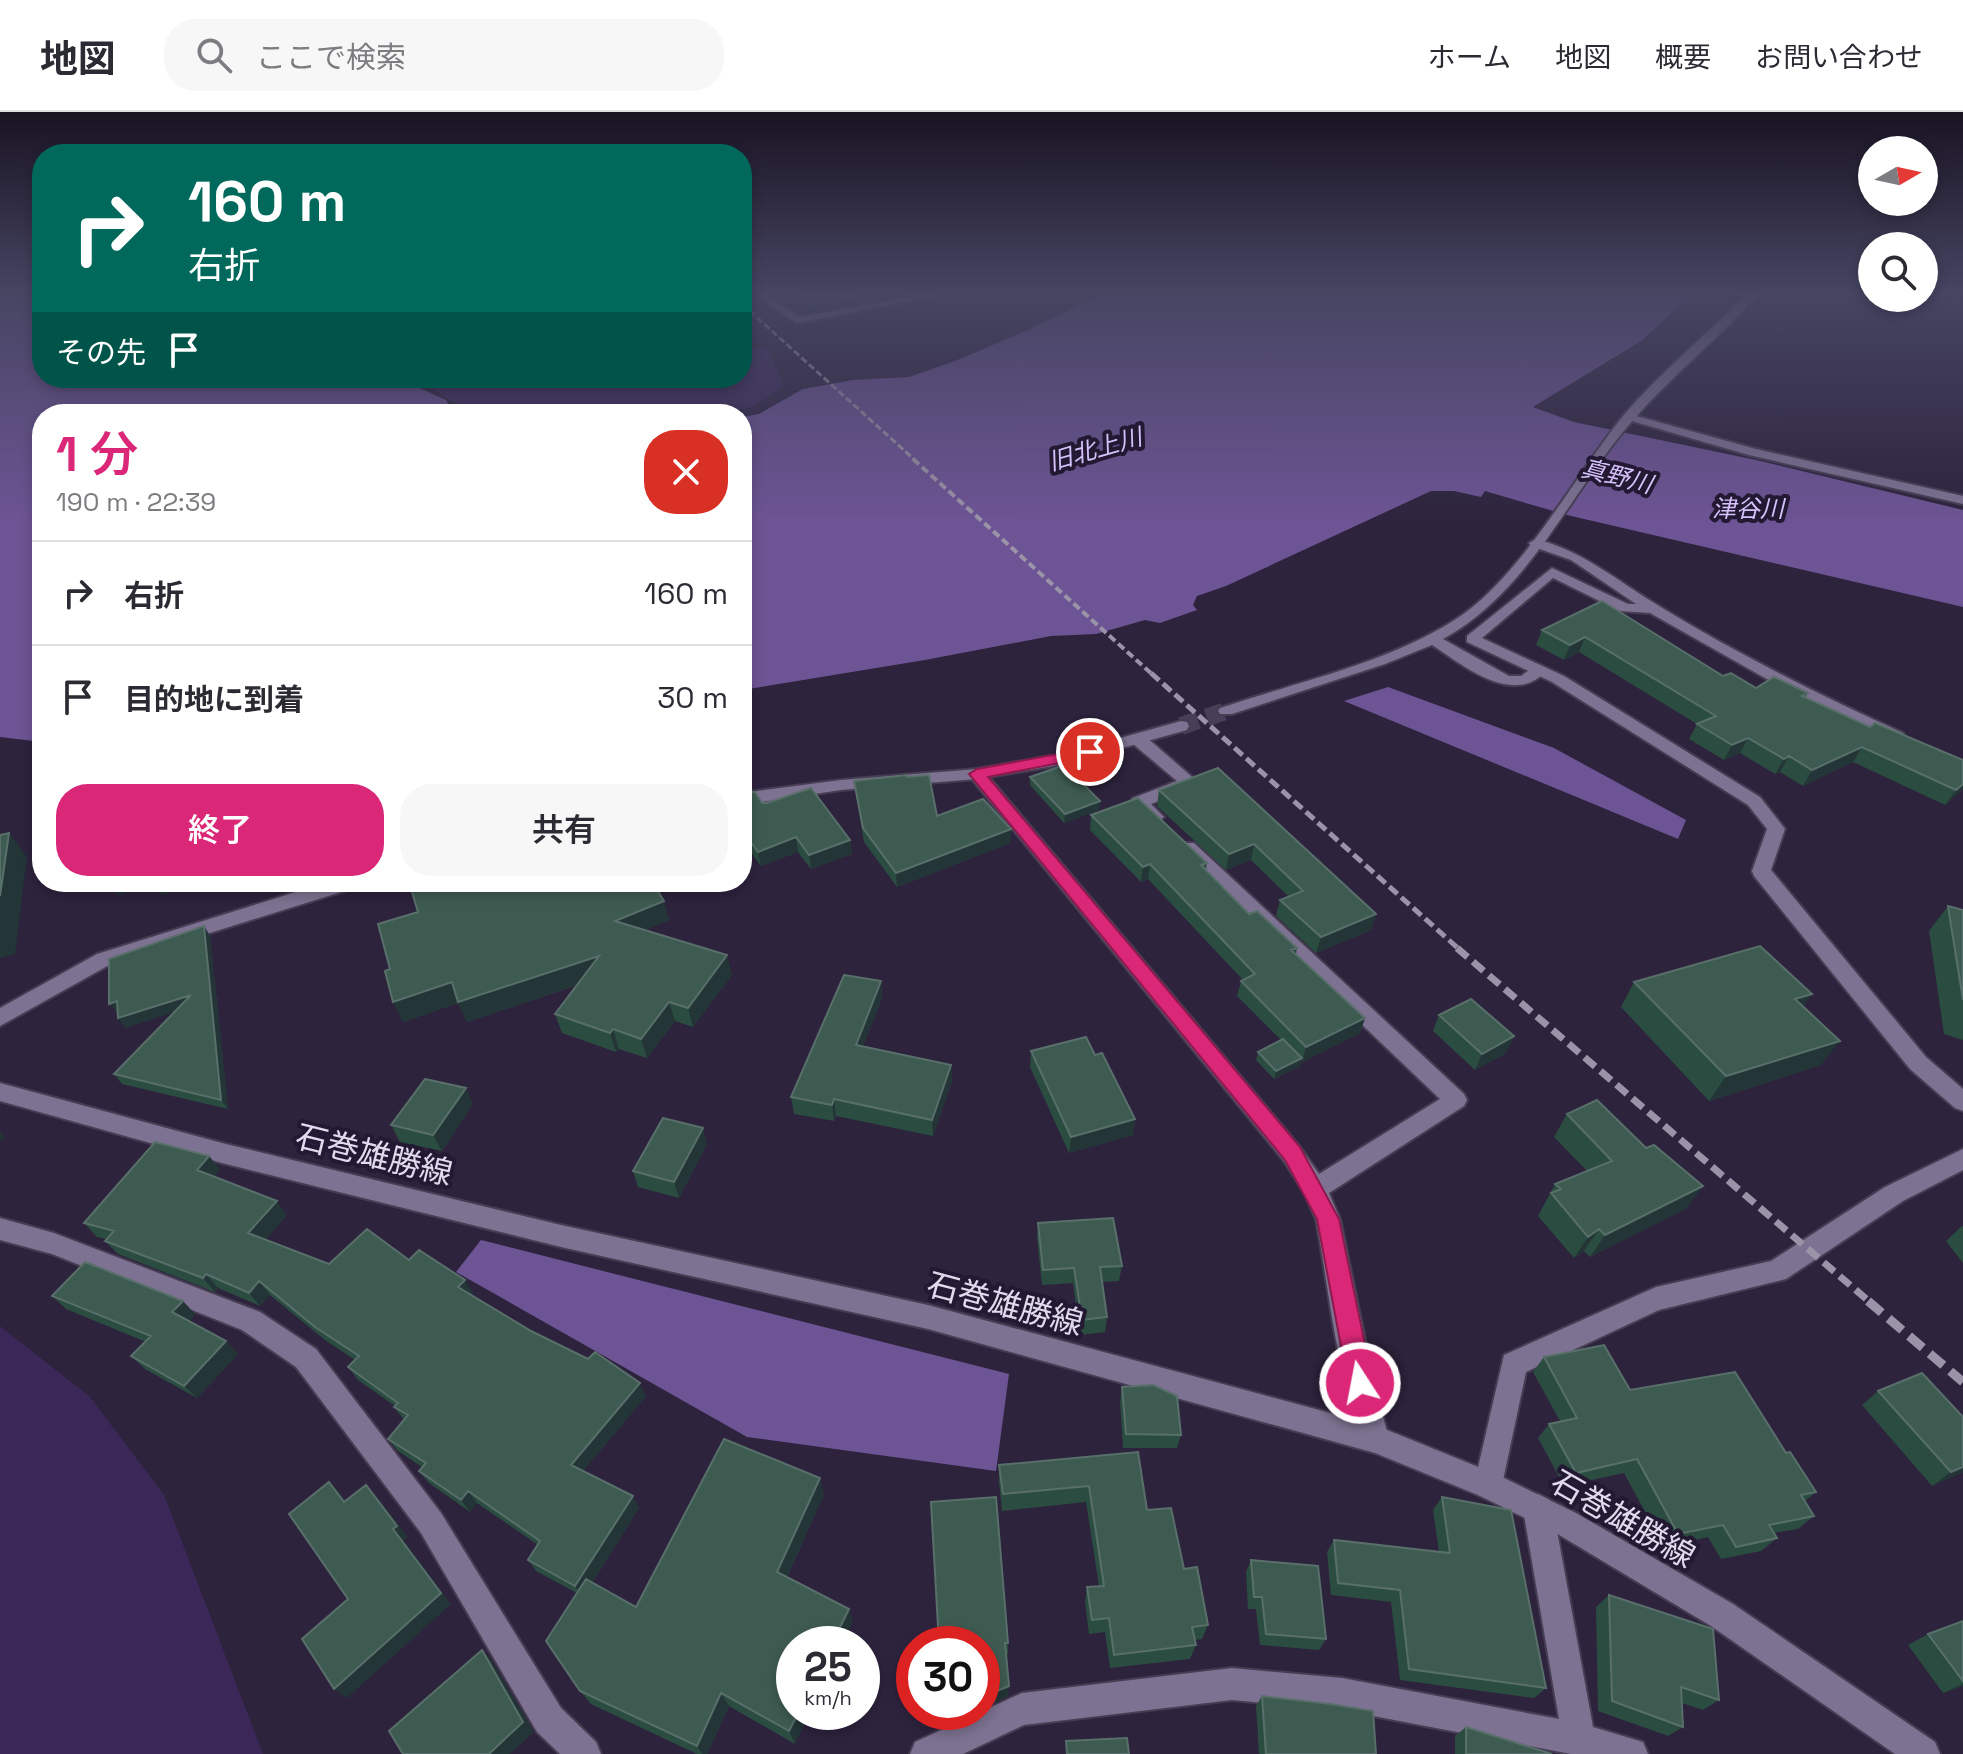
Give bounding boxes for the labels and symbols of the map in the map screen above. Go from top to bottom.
north arrow [1858,136,1938,216]
water label: 旧北上川 [1045,420,1148,477]
water label: 真野川 [1578,452,1659,500]
water label: 津谷川 [1712,493,1787,524]
pin [1056,718,1124,786]
street label: 石巻雄勝線 [292,1116,456,1194]
street label: 石巻雄勝線 [923,1264,1087,1344]
position arrow [1318,1341,1402,1425]
street label: 石巻雄勝線 [1544,1462,1702,1576]
speed limit sign: 30 [896,1626,1000,1730]

